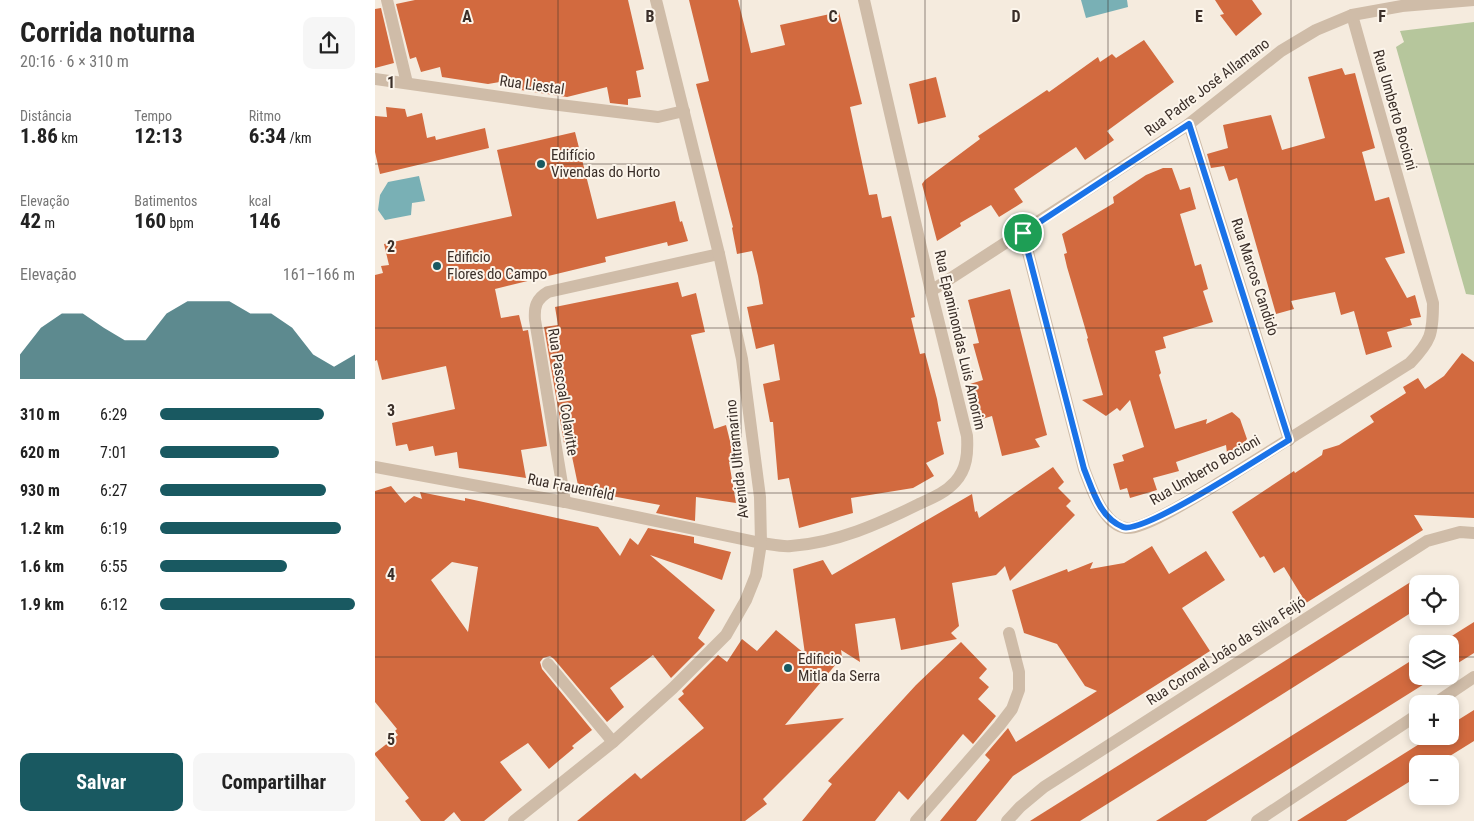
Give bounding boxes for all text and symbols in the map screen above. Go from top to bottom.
text: A [462,7,472,26]
text: B [646,7,655,26]
text: C [828,7,838,26]
text: D [1011,7,1021,26]
text: E [1195,7,1203,26]
text: F [1378,7,1386,26]
text: Corrida noturna [20,16,195,49]
button: share [303,17,355,69]
street label: Rua Padre José Allamano [1141,34,1273,140]
street label: Rua Umberto Bocioni [1369,48,1421,172]
text: 20:16 · 6 × 310 m [20,52,129,71]
street label: Rua Liestal [498,72,566,98]
text: 1 [387,73,395,92]
text: Distância [20,108,72,124]
text: Tempo [134,108,172,124]
text: Ritmo [249,108,281,124]
text: 1.86 [20,124,58,148]
text: 12:13 [134,124,183,148]
text: 6:34 [249,124,286,148]
text: km [58,130,78,146]
text: /km [286,130,312,146]
place label: Edifício Vivendas do Horto [551,146,660,181]
marker: Edifício Vivendas do Horto [535,158,547,170]
text: Elevação [20,193,69,209]
text: Batimentos [134,193,197,209]
text: kcal [249,193,271,209]
text: 42 [20,209,41,233]
text: 160 [134,209,166,233]
text: 146 [249,209,281,233]
pin [1002,212,1044,254]
text: m [41,215,55,231]
text: bpm [166,215,194,231]
street label: Rua Marcos Candido [1228,216,1282,338]
icon: arrive [1009,219,1037,247]
text: 2 [387,237,395,256]
place label: Edificio Flores do Campo [447,248,547,283]
street label: Rua Epaminondas Luis Amorim [931,248,989,432]
marker: Edificio Flores do Campo [431,260,443,272]
text: Elevação [20,265,77,284]
text: 161–166 m [283,265,355,284]
street label: Rua Pascoal Colavitte [544,327,582,457]
street label: Avenida Ultramarino [722,399,752,519]
text: 3 [387,401,395,420]
text: 310 m [20,405,60,424]
text: 6:29 [100,405,127,424]
street label: Rua Umberto Bocioni [1147,431,1263,509]
text: 620 m [20,443,60,462]
text: 7:01 [100,443,127,462]
street label: Rua Frauenfeld [526,470,616,504]
text: 930 m [20,481,60,500]
text: 6:27 [100,481,127,500]
text: 1.2 km [20,519,64,538]
text: 6:19 [100,519,127,538]
text: 1.6 km [20,557,64,576]
text: 6:55 [100,557,127,576]
text: 4 [387,565,395,584]
map controls [1409,575,1459,805]
button: locate [1409,575,1459,625]
street label: Rua Coronel João da Silva Feijó [1143,593,1309,709]
text: 1.9 km [20,595,64,614]
text: 6:12 [100,595,127,614]
button: layers [1409,635,1459,685]
place label: Edificio Mitla da Serra [798,650,880,685]
marker: Edificio Mitla da Serra [782,662,794,674]
button: + [1409,695,1459,745]
text: 5 [387,730,395,749]
button: Salvar [20,753,183,811]
button: Compartilhar [193,753,355,811]
button: − [1409,755,1459,805]

